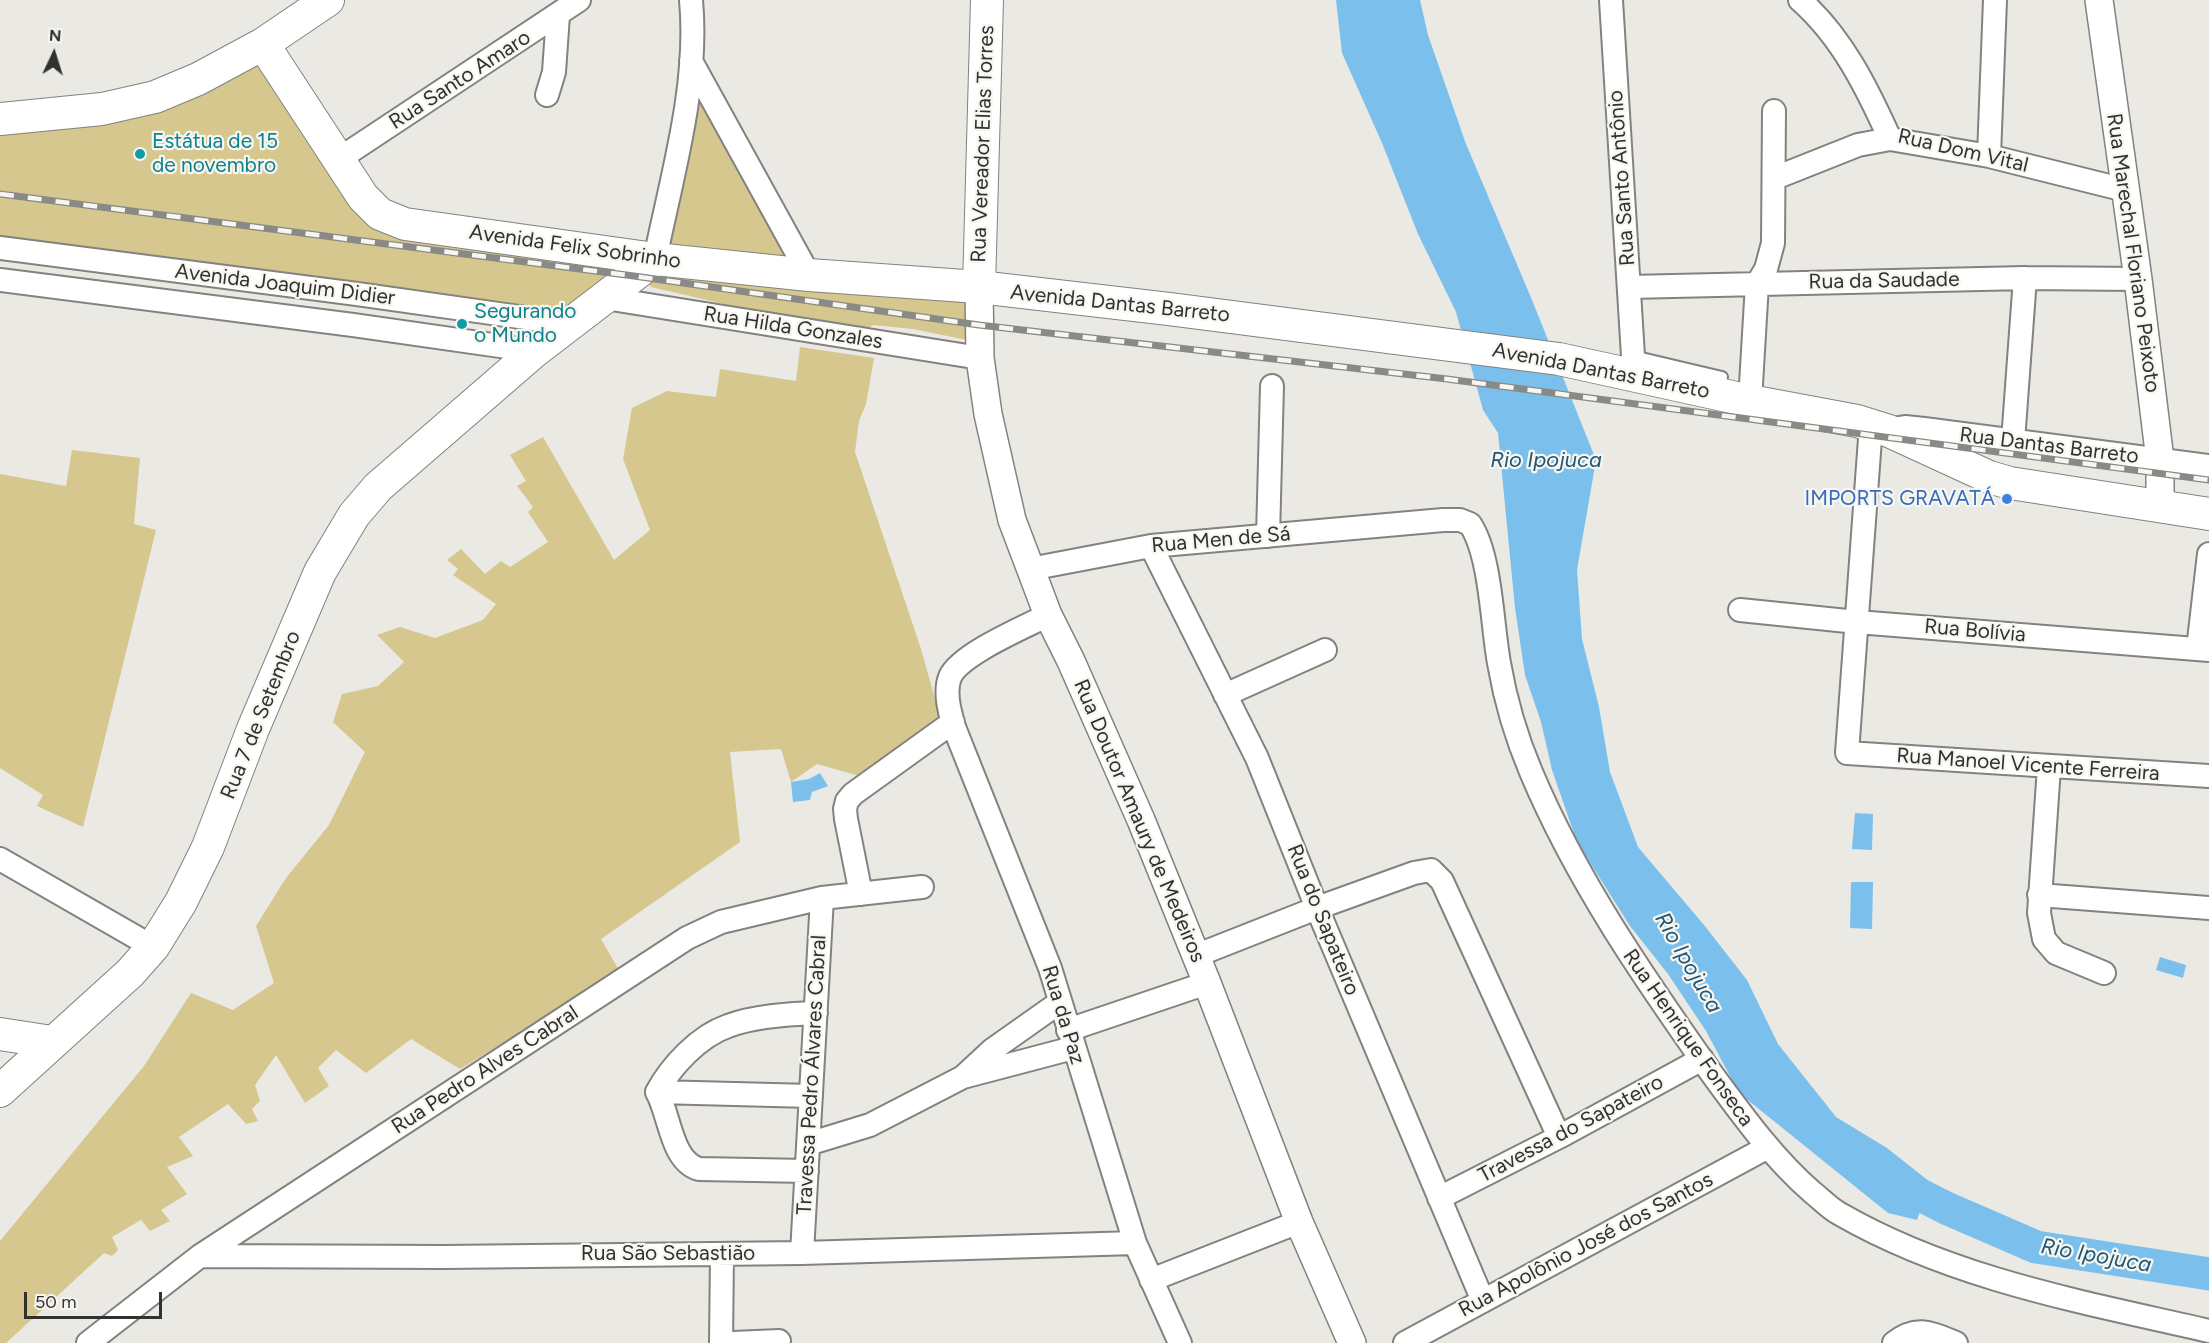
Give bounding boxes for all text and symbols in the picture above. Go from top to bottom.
north arrow [24,24,84,84]
street label: Rua Santo Amaro [385,25,535,135]
street label: Rua Vereador Elias Torres [966,25,1000,263]
text: N [48,26,62,45]
street label: Rua Santo Antônio [1603,89,1641,267]
street label: Rua Marechal Floriano Peixoto [2101,112,2165,394]
street label: Rua Dom Vital [1895,124,2031,178]
place label: Estátua de 15 de novembro [152,129,278,179]
marker: Estátua de 15 de novembro [133,147,147,161]
street label: Avenida Felix Sobrinho [468,220,682,274]
street label: Avenida Joaquim Didier [174,259,396,311]
street label: Rua da Saudade [1808,267,1960,295]
street label: Avenida Dantas Barreto [1009,280,1231,328]
place label: Segurando o Mundo [474,299,576,349]
street label: Rua Hilda Gonzales [702,301,884,355]
marker: Segurando o Mundo [455,317,469,331]
street label: Avenida Dantas Barreto [1490,338,1712,404]
street label: Rua Dantas Barreto [1958,422,2140,470]
water label: Rio Ipojuca [1490,448,1602,474]
place label: IMPORTS GRAVATÁ [1805,486,1995,512]
marker: IMPORTS GRAVATÁ [2000,492,2014,506]
street label: Rua Men de Sá [1150,521,1292,559]
street label: Rua Bolívia [1923,614,2027,648]
street label: Rua 7 de Setembro [216,627,306,803]
street label: Rua Doutor Amaury de Medeiros [1068,676,1210,966]
street label: Rua Manoel Vicente Ferreira [1895,743,2161,787]
street label: Rua do Sapateiro [1281,841,1365,999]
water label: Rio Ipojuca [1649,908,1727,1018]
street label: Travessa Pedro Álvares Cabral [792,934,832,1216]
street label: Rua Henrique Fonseca [1617,944,1759,1132]
street label: Rua da Paz [1036,963,1090,1067]
street label: Rua Pedro Alves Cabral [387,1000,583,1140]
street label: Travessa do Sapateiro [1474,1070,1668,1188]
street label: Rua Apolônio José dos Santos [1455,1167,1717,1323]
water label: Rio Ipojuca [2039,1233,2153,1279]
street label: Rua São Sebastião [581,1241,755,1267]
scale bar [27,1280,165,1318]
text: 50 m [35,1291,77,1313]

